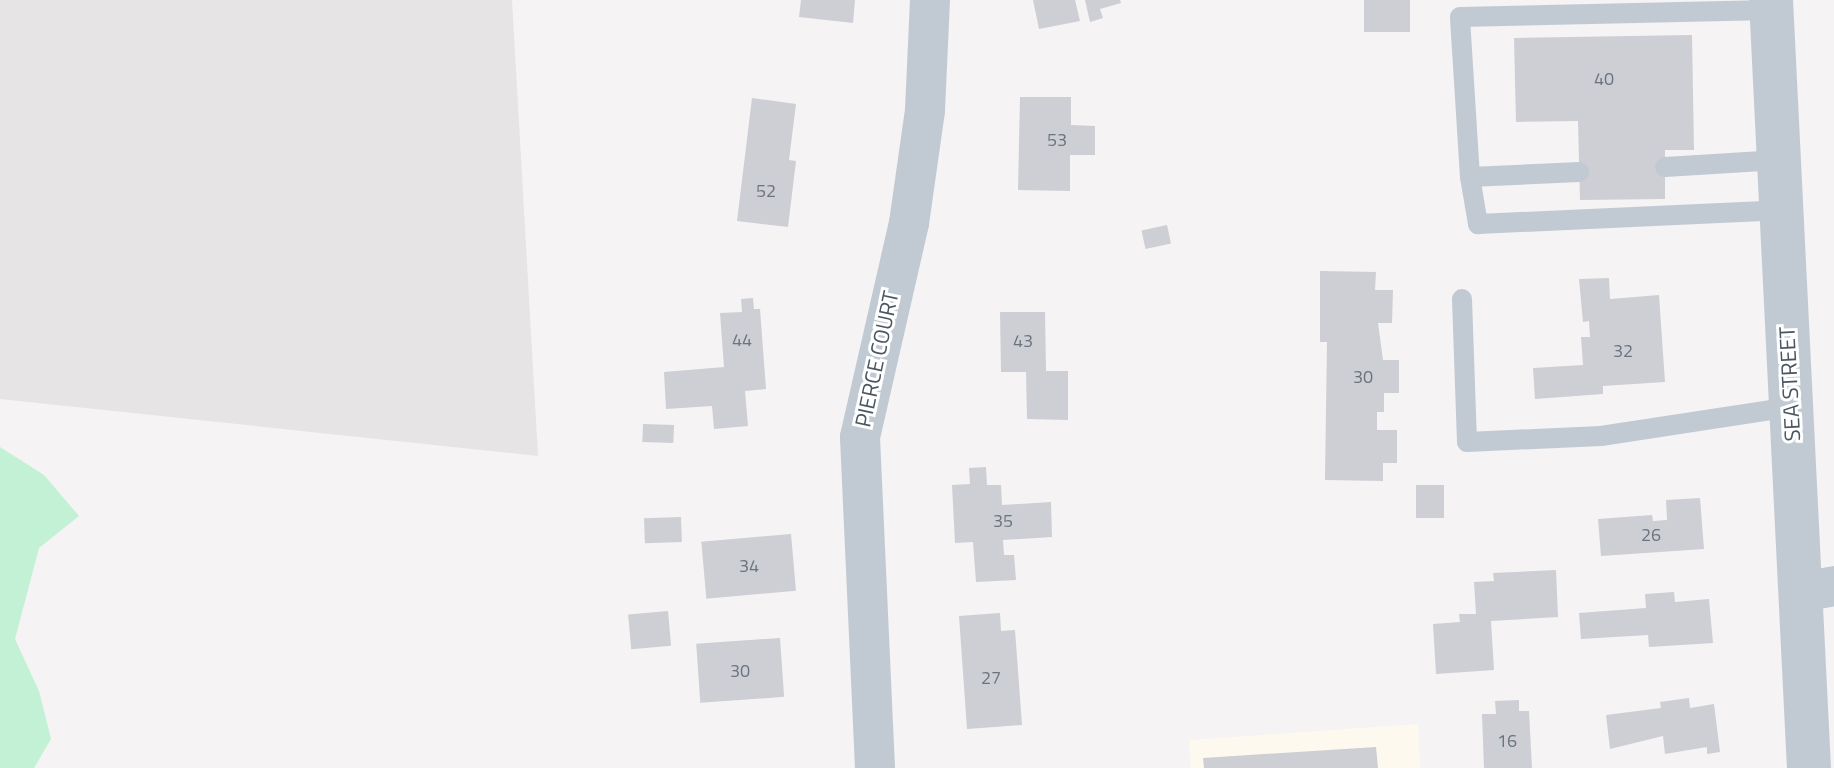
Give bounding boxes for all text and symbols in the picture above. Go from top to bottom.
house number: 40 [1594,68,1614,90]
house number: 53 [1047,129,1067,151]
house number: 52 [756,180,776,202]
street label: PIERCE COURT [850,289,904,429]
street label: SEA STREET [1774,326,1806,442]
house number: 44 [732,329,752,351]
house number: 43 [1013,330,1033,352]
house number: 32 [1613,340,1633,362]
house number: 30 [1353,366,1373,388]
house number: 35 [993,510,1013,532]
house number: 26 [1641,524,1661,546]
house number: 34 [739,555,759,577]
house number: 30 [730,660,750,682]
house number: 27 [981,667,1001,689]
house number: 16 [1497,730,1517,752]

